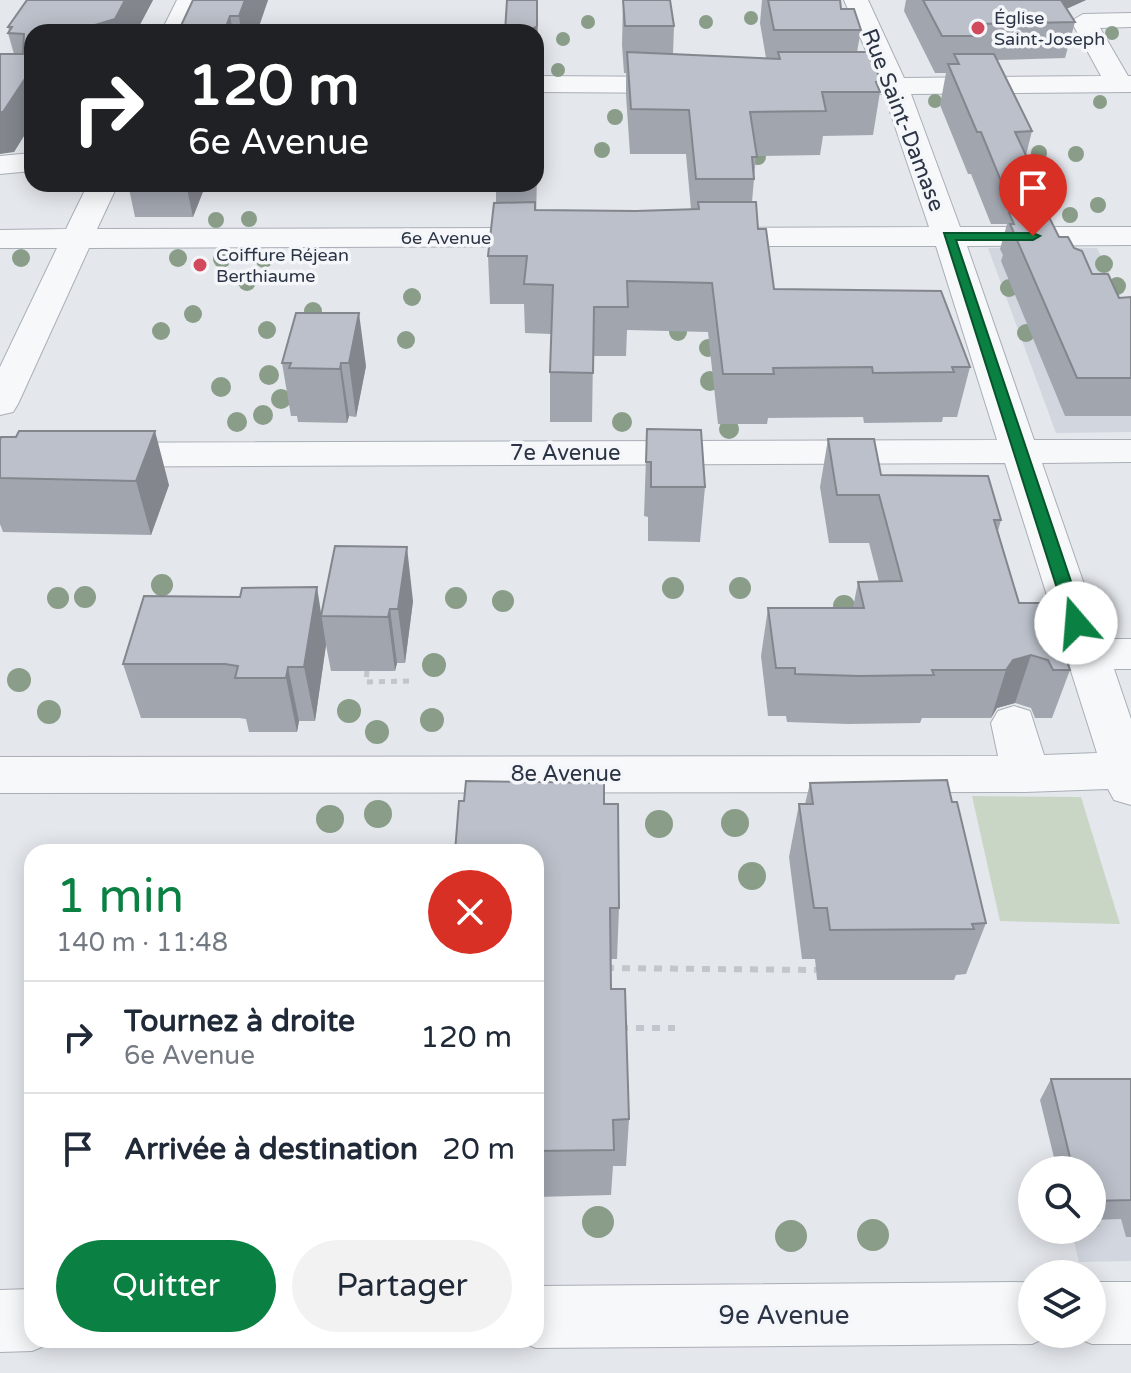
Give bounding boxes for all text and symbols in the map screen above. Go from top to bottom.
place label: Église Saint-Joseph [994,7,1105,50]
marker: Église Saint-Joseph [969,19,987,37]
street label: Rue Saint-Damase [856,25,950,215]
text: 120 m [188,53,359,120]
icon: right [56,56,160,160]
text: 6e Avenue [188,121,369,164]
pin [999,154,1067,236]
icon: arrive [1011,166,1055,210]
street label: 6e Avenue [401,227,491,249]
place label: Coiffure Réjean Berthiaume [216,244,349,287]
marker: Coiffure Réjean Berthiaume [191,256,209,274]
street label: 7e Avenue [510,440,620,466]
position arrow [1034,581,1118,665]
street label: 8e Avenue [511,761,621,787]
text: 1 min [56,868,184,926]
button: close [428,870,512,954]
text: 140 m · 11:48 [56,927,228,958]
text: Tournez à droite [124,1003,355,1040]
icon: right [56,1015,100,1059]
text: 120 m [420,1019,512,1056]
text: 6e Avenue [124,1040,255,1071]
icon: arrive [56,1127,100,1171]
text: Arrivée à destination [124,1131,418,1168]
text: 20 m [442,1131,515,1168]
map controls [1018,1156,1106,1348]
button: search [1018,1156,1106,1244]
button: Quitter [56,1240,276,1332]
button: Partager [292,1240,512,1332]
button: layers [1018,1260,1106,1348]
street label: 9e Avenue [719,1300,849,1331]

